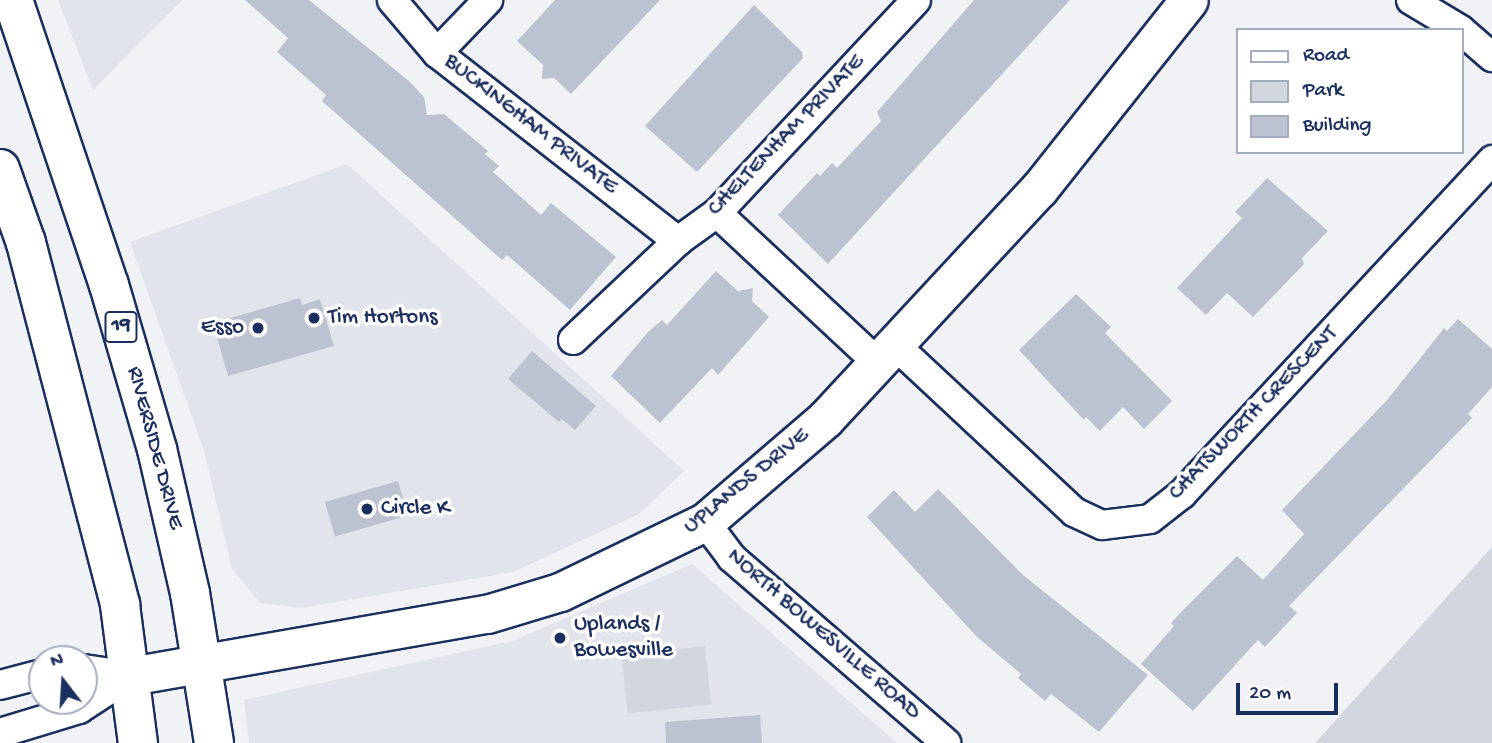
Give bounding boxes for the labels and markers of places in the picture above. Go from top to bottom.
place label: Tim Hortons [328,304,438,332]
marker: Tim Hortons [306,310,322,326]
place label: Esso [201,314,244,342]
marker: Esso [250,320,266,336]
place label: Circle K [381,495,449,523]
marker: Circle K [359,501,375,517]
place label: Uplands / Bowesville [574,611,673,665]
marker: Uplands / Bowesville [552,630,568,646]

